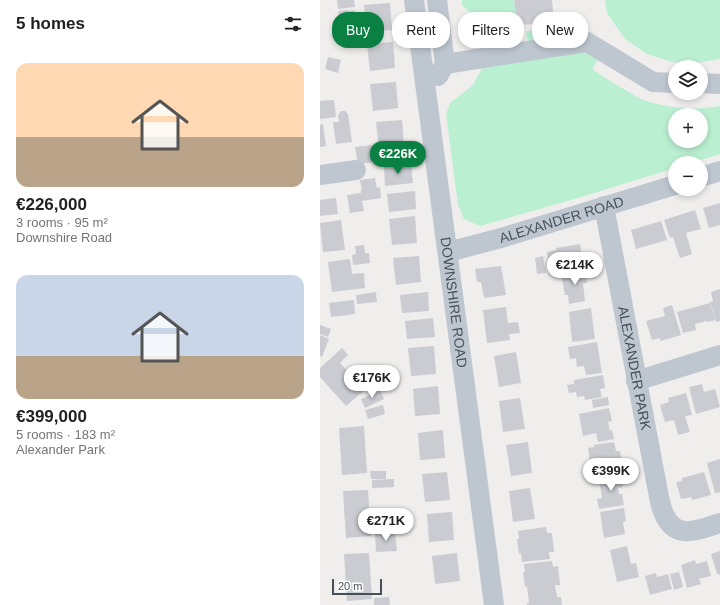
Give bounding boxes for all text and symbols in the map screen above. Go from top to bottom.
chip: Buy [332,12,384,48]
chip: Rent [392,12,450,48]
chip: Filters [458,12,524,48]
chip: New [532,12,588,48]
icon: filters [282,13,304,35]
text: 5 homes [16,14,85,33]
map controls [668,60,708,196]
button: layers [668,60,708,100]
icon: home [124,89,196,161]
button: + [668,108,708,148]
pin: €226K [370,141,426,175]
text: €226K [379,146,417,161]
button: − [668,156,708,196]
street label: ALEXANDER ROAD [497,193,626,246]
text: €226,000 [16,195,87,214]
text: 3 rooms · 95 m² [16,215,108,230]
text: Downshire Road [16,230,112,245]
street label: DOWNSHIRE ROAD [437,236,471,369]
pin: €214K [547,252,603,286]
text: €214K [556,257,594,272]
icon: home [124,301,196,373]
street label: ALEXANDER PARK [615,305,654,432]
pin: €176K [344,365,400,399]
text: €176K [353,370,391,385]
text: €399,000 [16,407,87,426]
text: 5 rooms · 183 m² [16,427,115,442]
text: Alexander Park [16,442,105,457]
pin: €399K [583,458,639,492]
text: €399K [592,463,630,478]
pin: €271K [358,508,414,542]
text: €271K [367,513,405,528]
scale bar [332,577,382,596]
text: 20 m [338,580,362,592]

